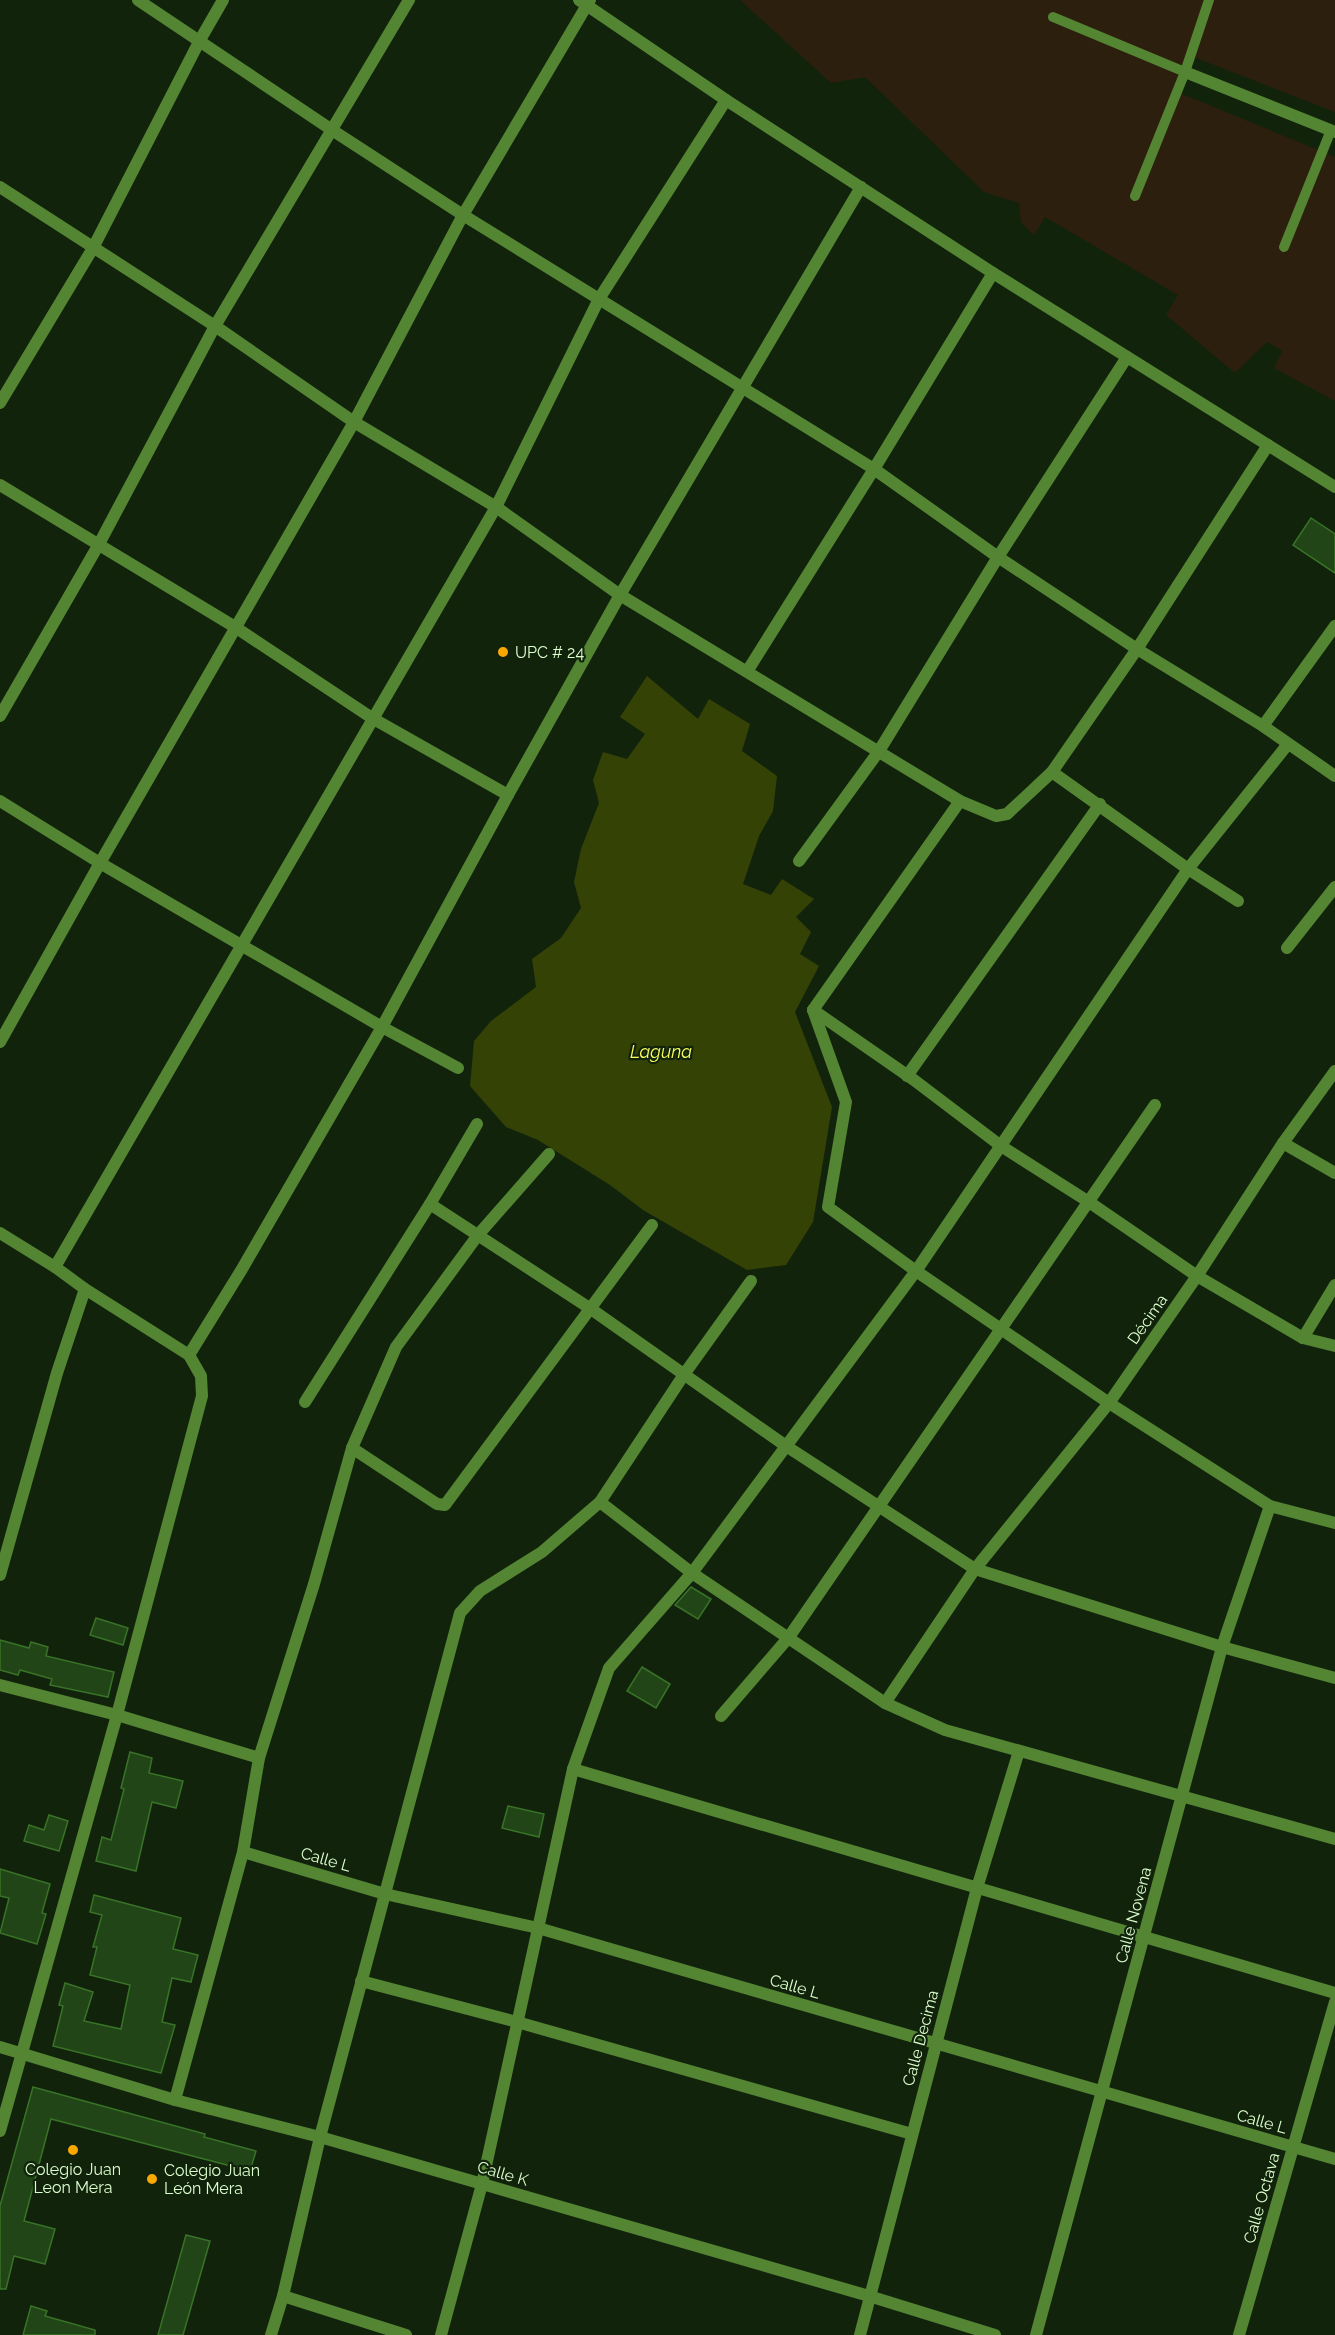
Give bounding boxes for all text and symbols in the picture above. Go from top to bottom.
place label: UPC # 24 [515,643,584,662]
marker: UPC # 24 [496,645,510,659]
water label: Laguna [630,1041,692,1062]
street label: Décima [1123,1291,1171,1348]
street label: Calle L [299,1843,354,1876]
street label: Calle Novena [1111,1865,1155,1965]
street label: Calle L [768,1970,823,2003]
street label: Calle Decima [899,1988,942,2088]
street label: Calle L [1235,2105,1290,2138]
marker: Colegio Juan Leon Mera [66,2143,80,2157]
street label: Calle Octava [1239,2151,1284,2246]
street label: Calle K [475,2157,531,2190]
place label: Colegio Juan Leon Mera [25,2160,121,2197]
place label: Colegio Juan León Mera [164,2161,260,2198]
marker: Colegio Juan León Mera [145,2172,159,2186]

